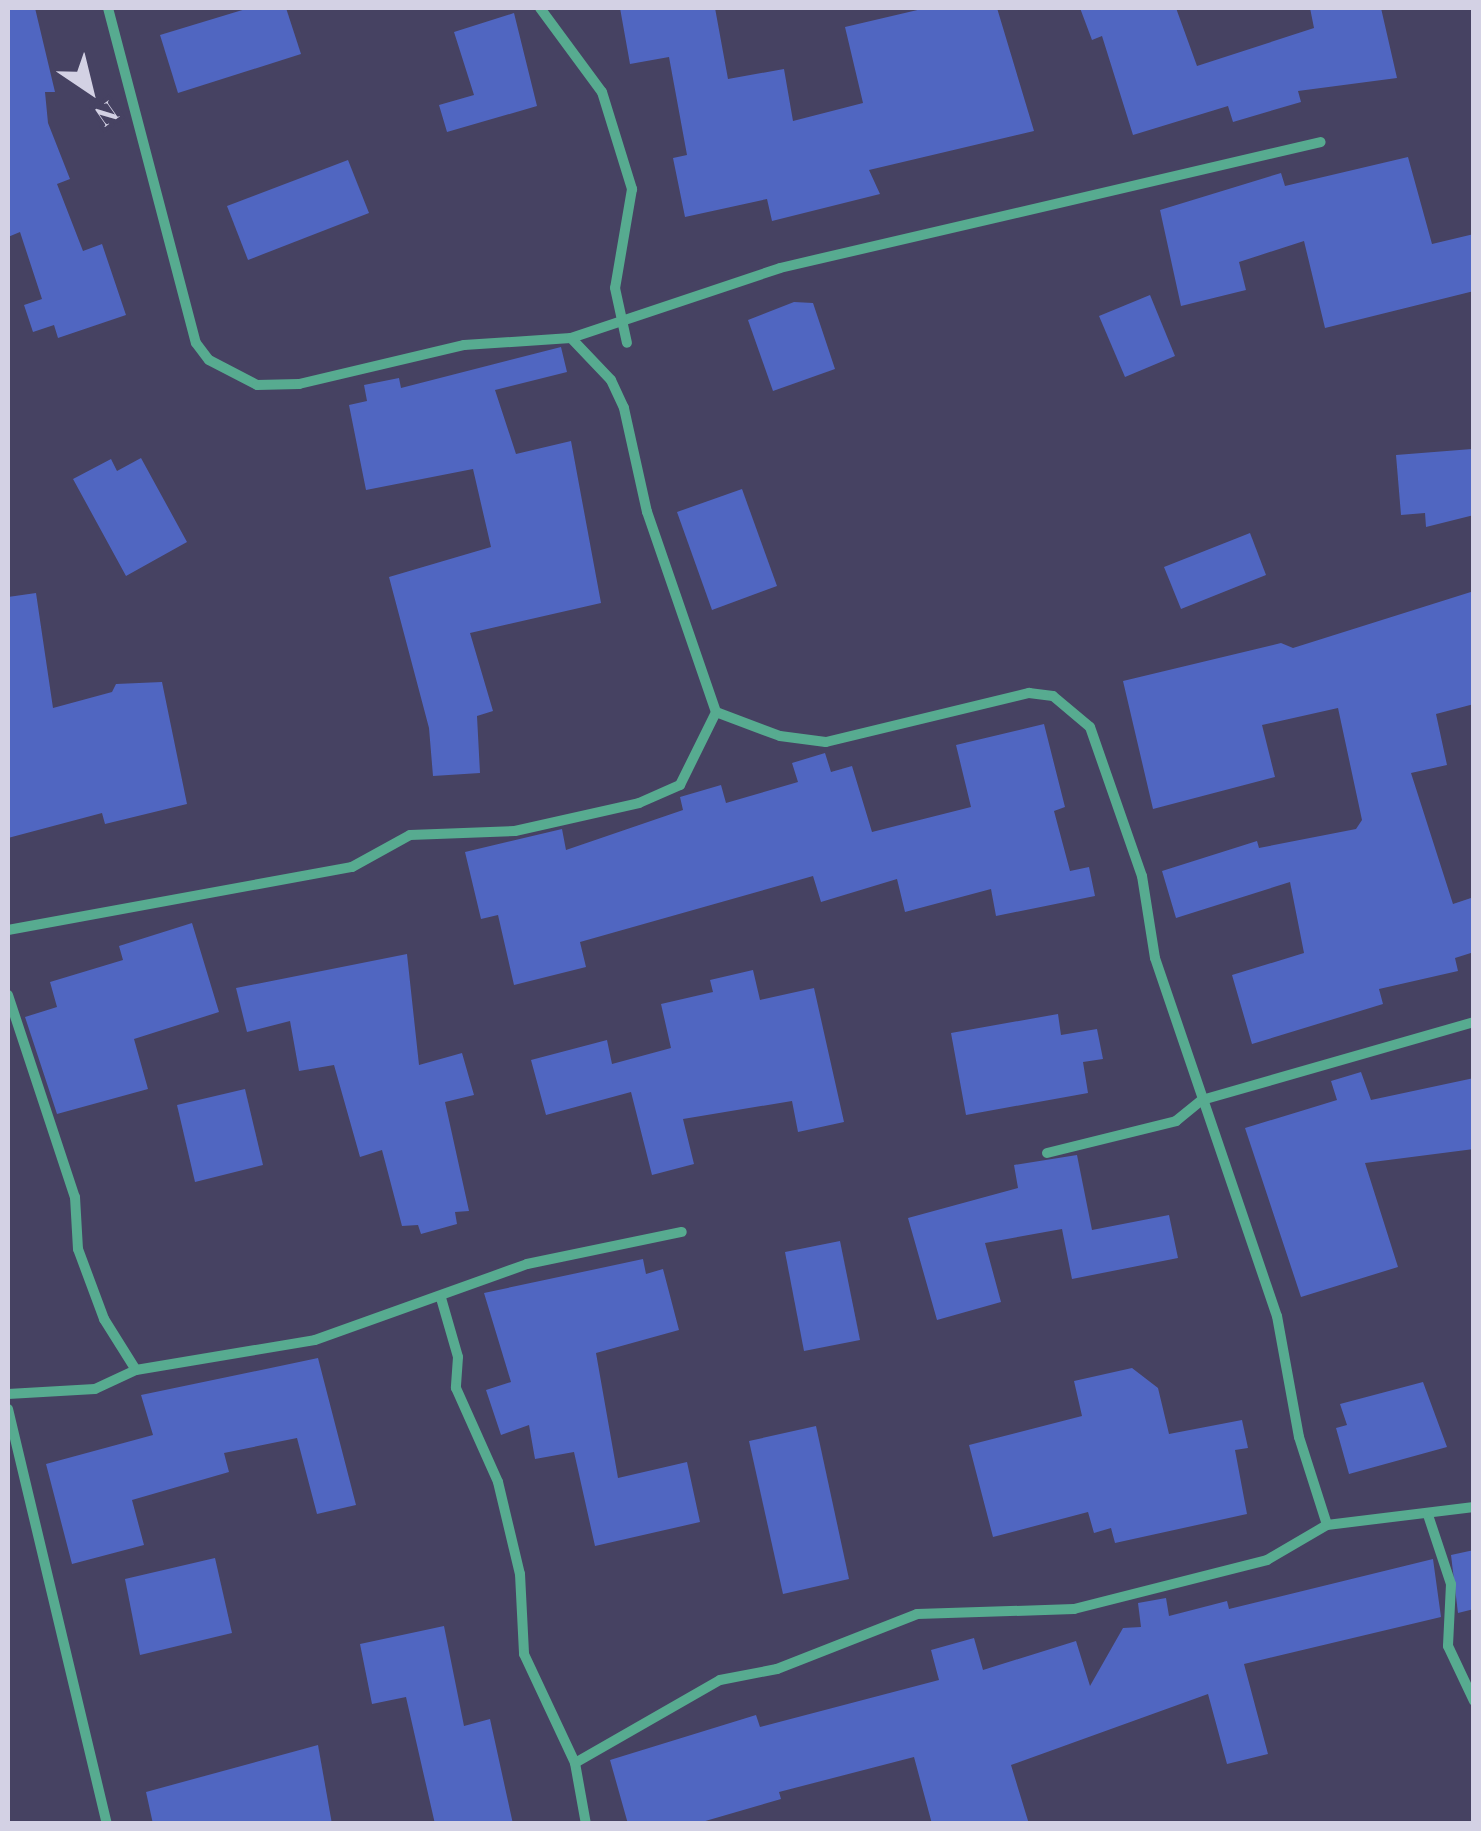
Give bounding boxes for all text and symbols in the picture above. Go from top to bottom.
north arrow [40,40,140,140]
text: N [89,94,126,136]

